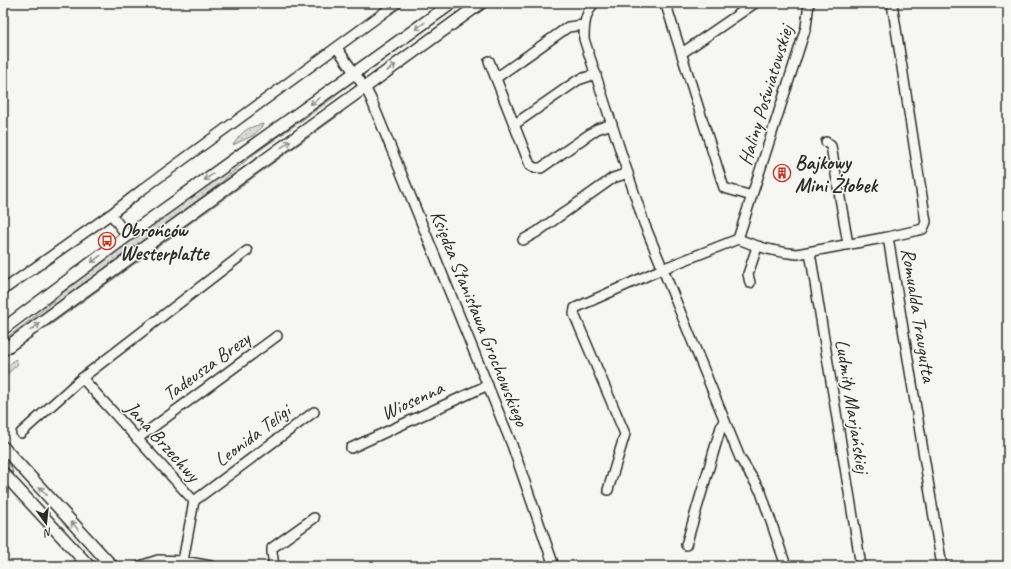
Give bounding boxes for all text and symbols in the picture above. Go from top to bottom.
street label: Haliny Poświatowskiej [732,20,799,168]
one-way arrow [415,22,426,30]
one-way arrow [385,64,396,72]
one-way arrow [309,97,320,106]
one-way arrow [280,140,291,148]
place label: Bajkowy Mini Żłobek [795,150,878,198]
building icon: Bajkowy Mini Żłobek [772,163,792,183]
one-way arrow [204,173,215,181]
street label: Księdza Stanisława Grochowskiego [425,207,535,431]
place label: Obrońców Westerplatte [120,218,211,266]
bus stop icon: Obrońców Westerplatte [97,231,117,251]
street label: Romualda Traugutta [896,246,942,386]
one-way arrow [91,255,102,264]
one-way arrow [29,323,40,332]
street label: Tadeusza Brezy [158,325,257,406]
street label: Ludmiły Marjańskiej [830,337,876,477]
street label: Wiosenna [377,375,448,426]
street label: Jana Brzechwy [119,395,207,489]
street label: Leonida Teligi [209,397,297,472]
one-way arrow [39,486,48,496]
north arrow [26,503,66,543]
one-way arrow [71,521,80,531]
text: N [41,525,54,541]

